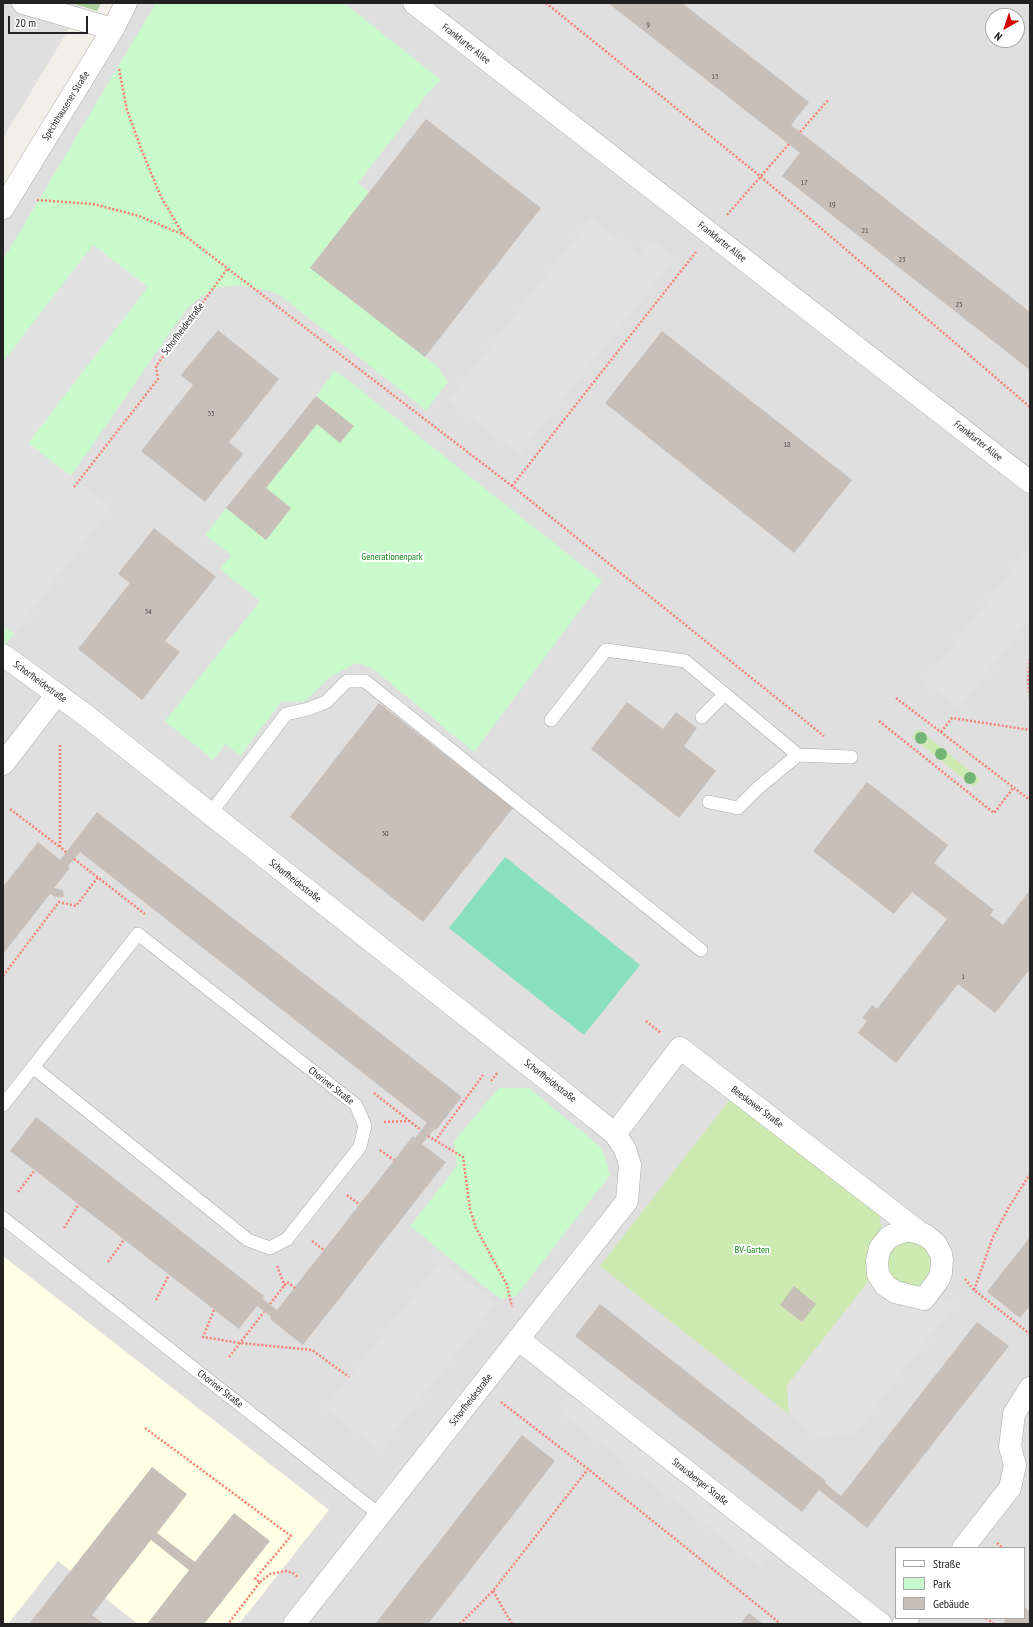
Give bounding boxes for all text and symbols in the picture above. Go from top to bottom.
scale bar [10,8,90,34]
north arrow [985,8,1025,48]
text: 20 m [15,15,36,30]
house number: 9 [646,20,650,30]
street label: Frankfurter Allee [439,21,493,67]
text: N [991,29,1005,44]
street label: Spechthausener Straße [40,69,92,143]
house number: 13 [711,72,719,82]
house number: 17 [800,178,808,188]
house number: 19 [828,200,836,210]
street label: Frankfurter Allee [695,219,749,265]
house number: 21 [861,226,869,236]
house number: 23 [898,255,906,265]
street label: Schorfheidestraße [159,300,207,358]
house number: 25 [955,300,963,310]
house number: 35 [207,409,215,419]
street label: Frankfurter Allee [951,418,1005,464]
house number: 18 [783,440,791,450]
park label: Generationenpark [361,551,423,563]
house number: 34 [144,607,152,617]
street label: Schorfheidestraße [11,659,69,705]
house number: 30 [381,829,389,839]
street label: Schorfheidestraße [267,857,323,905]
house number: 1 [961,972,965,982]
street label: Schorfheidestraße [522,1057,578,1105]
street label: Choriner Straße [306,1065,356,1107]
street label: Beeskower Straße [729,1084,785,1130]
park label: BV-Garten [735,1244,769,1256]
street label: Choriner Straße [195,1368,245,1410]
street label: Schorfheidestraße [447,1372,495,1428]
street label: Strausberger Straße [669,1456,731,1508]
legend [895,1547,1025,1619]
text: Straße [933,1556,960,1571]
text: Park [933,1576,951,1591]
text: Gebäude [933,1596,969,1611]

